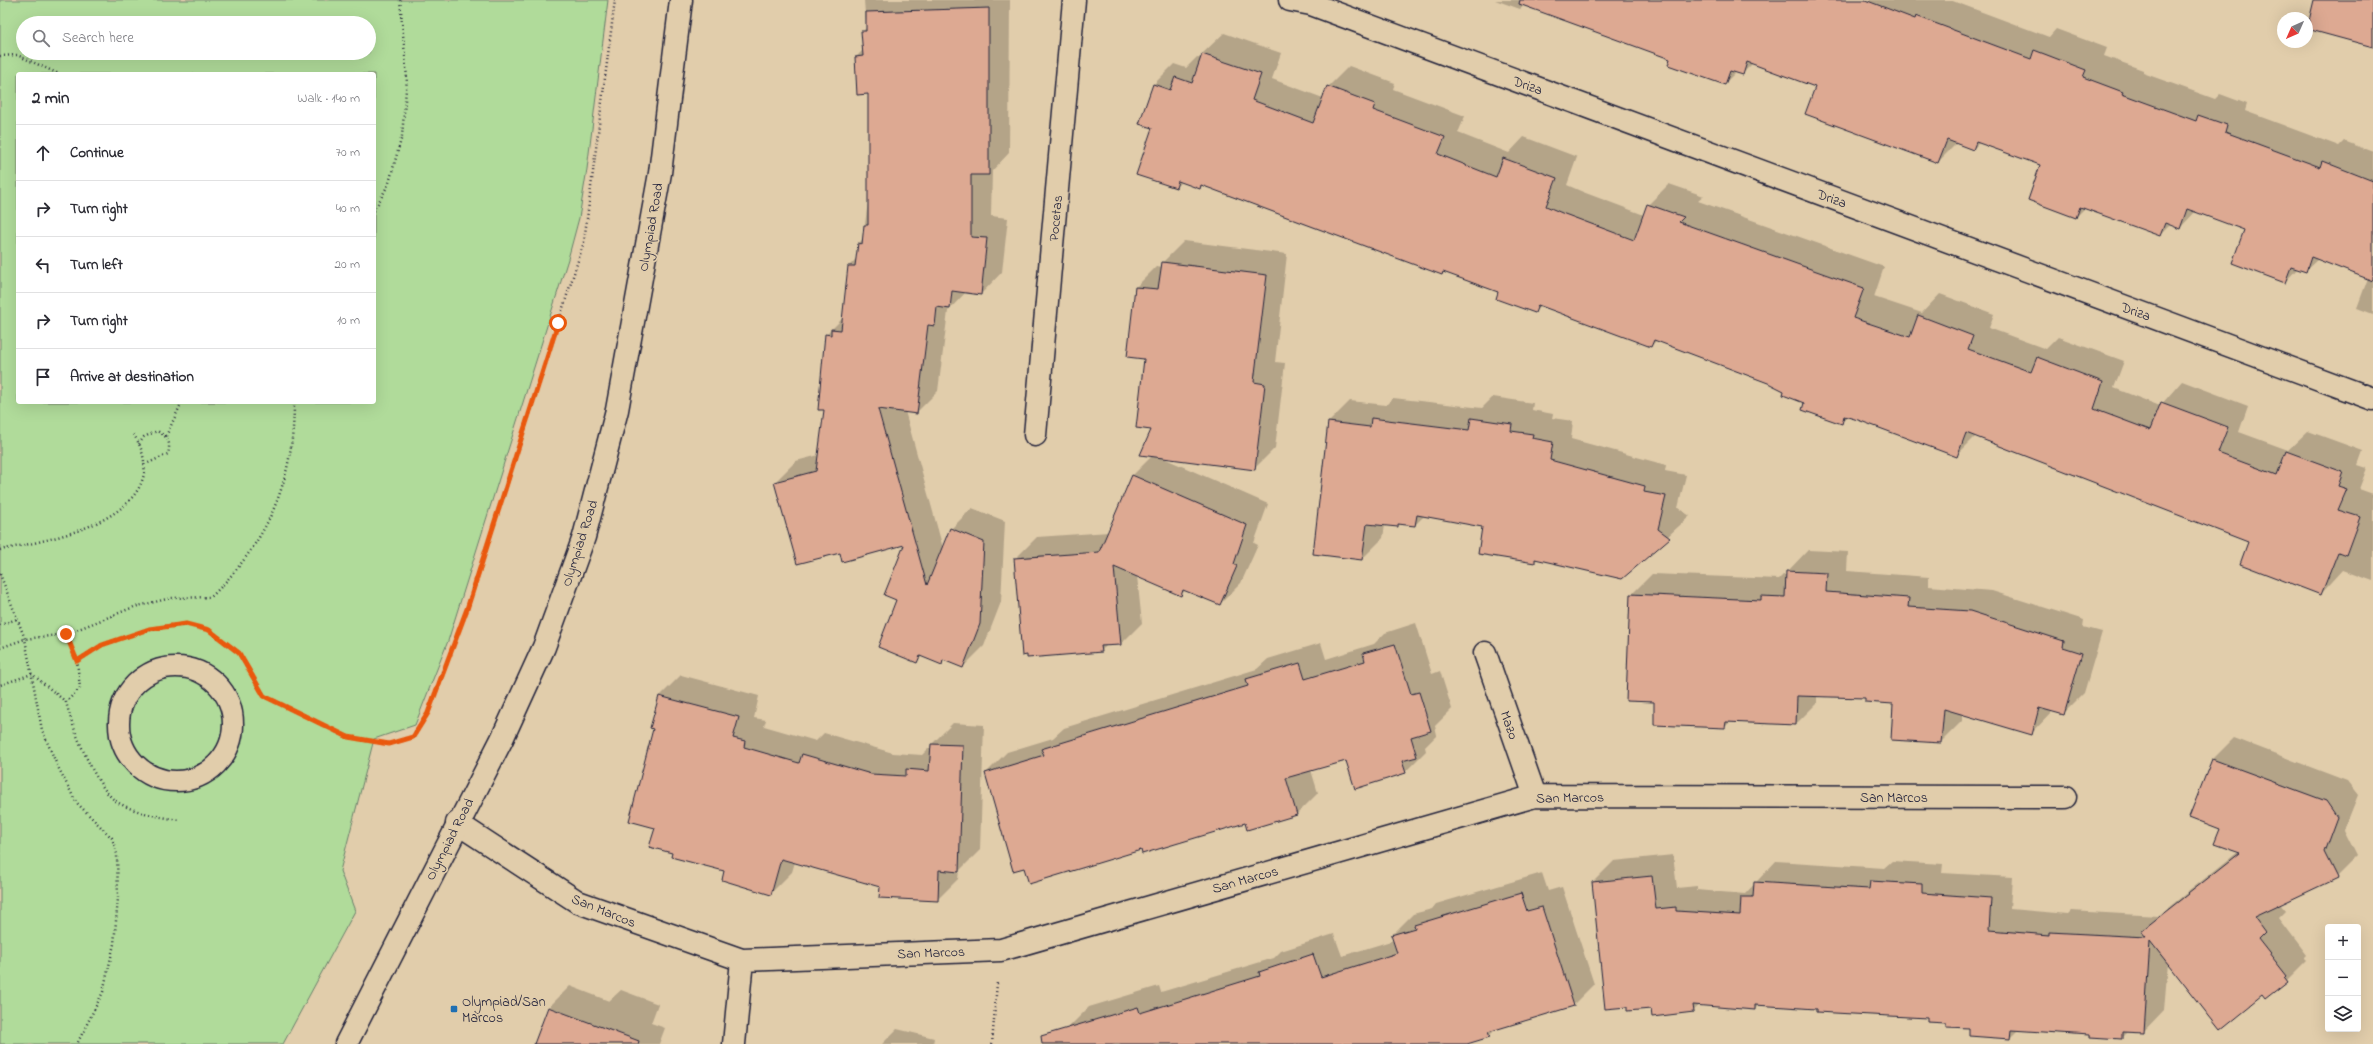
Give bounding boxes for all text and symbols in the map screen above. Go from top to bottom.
north arrow [2277,12,2313,48]
search box [16,16,376,60]
icon: search [30,27,52,49]
text: Search here [62,27,134,49]
street label: Driza [1509,71,1545,102]
text: 2 min [32,86,69,111]
text: Walk · 140 m [297,89,360,108]
icon: ahead [32,142,54,164]
text: Continue [70,142,124,164]
text: 70 m [336,143,360,162]
street label: Olympiad Road [633,181,671,273]
street label: Driza [1813,184,1849,215]
street label: Pocetas [1044,194,1069,242]
icon: right [32,198,54,220]
text: Turn right [70,198,128,220]
text: 40 m [336,199,360,218]
icon: left [32,254,54,276]
text: Turn left [70,254,123,276]
text: 20 m [335,255,360,274]
street label: Driza [2117,297,2153,328]
icon: right [32,310,54,332]
text: Turn right [70,310,128,332]
text: 10 m [337,311,360,330]
route start [549,314,567,332]
icon: arrive [32,366,54,388]
text: Arrive at destination [70,366,194,388]
street label: Olympiad Road [557,497,605,590]
route end [57,625,75,643]
street label: Mazo [1494,708,1523,743]
street label: San Marcos [1536,787,1604,810]
street label: San Marcos [1860,788,1928,809]
street label: Olympiad Road [421,795,481,885]
street label: San Marcos [1210,861,1281,900]
street label: San Marcos [568,889,639,934]
map controls [2325,924,2361,1032]
button: + [2325,924,2361,960]
street label: San Marcos [897,942,965,965]
button: − [2325,960,2361,996]
place label: Olympiad/San Marcos [462,992,546,1029]
button: layers [2325,996,2361,1032]
marker: Olympiad/San Marcos [449,1004,459,1014]

